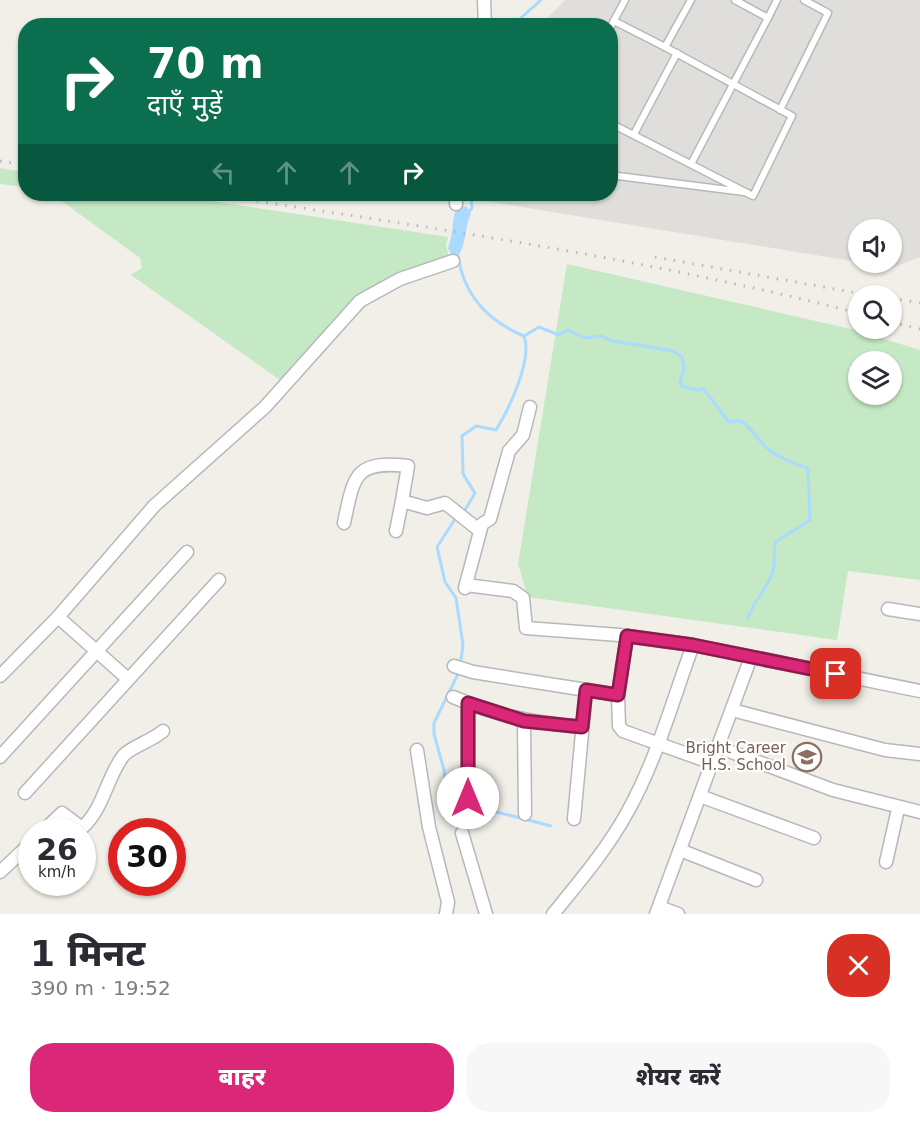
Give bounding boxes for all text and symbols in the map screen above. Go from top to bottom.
text: 70 m [147,39,264,88]
icon: right [48,42,126,120]
text: दाएँ मुड़ें [147,89,222,120]
icon: left [207,156,240,189]
icon: ahead [270,156,303,189]
icon: ahead [333,156,366,189]
icon: right [396,156,429,189]
map controls [848,219,902,405]
button: sound [848,219,902,273]
button: search [848,285,902,339]
button: layers [848,351,902,405]
pin [810,648,861,699]
icon: arrive [819,657,852,690]
place label: Bright Career H.S. School [686,739,787,774]
school or university icon: Bright Career H.S. School [791,741,823,773]
position arrow [436,766,500,830]
speed limit sign: 30 [108,818,186,896]
text: 26 [36,832,78,867]
text: km/h [38,863,76,881]
text: 1 मिनट [30,933,145,974]
button: close [827,934,890,997]
text: 390 m · 19:52 [30,976,171,1000]
button: बाहर [30,1043,454,1112]
button: शेयर करें [466,1043,890,1112]

